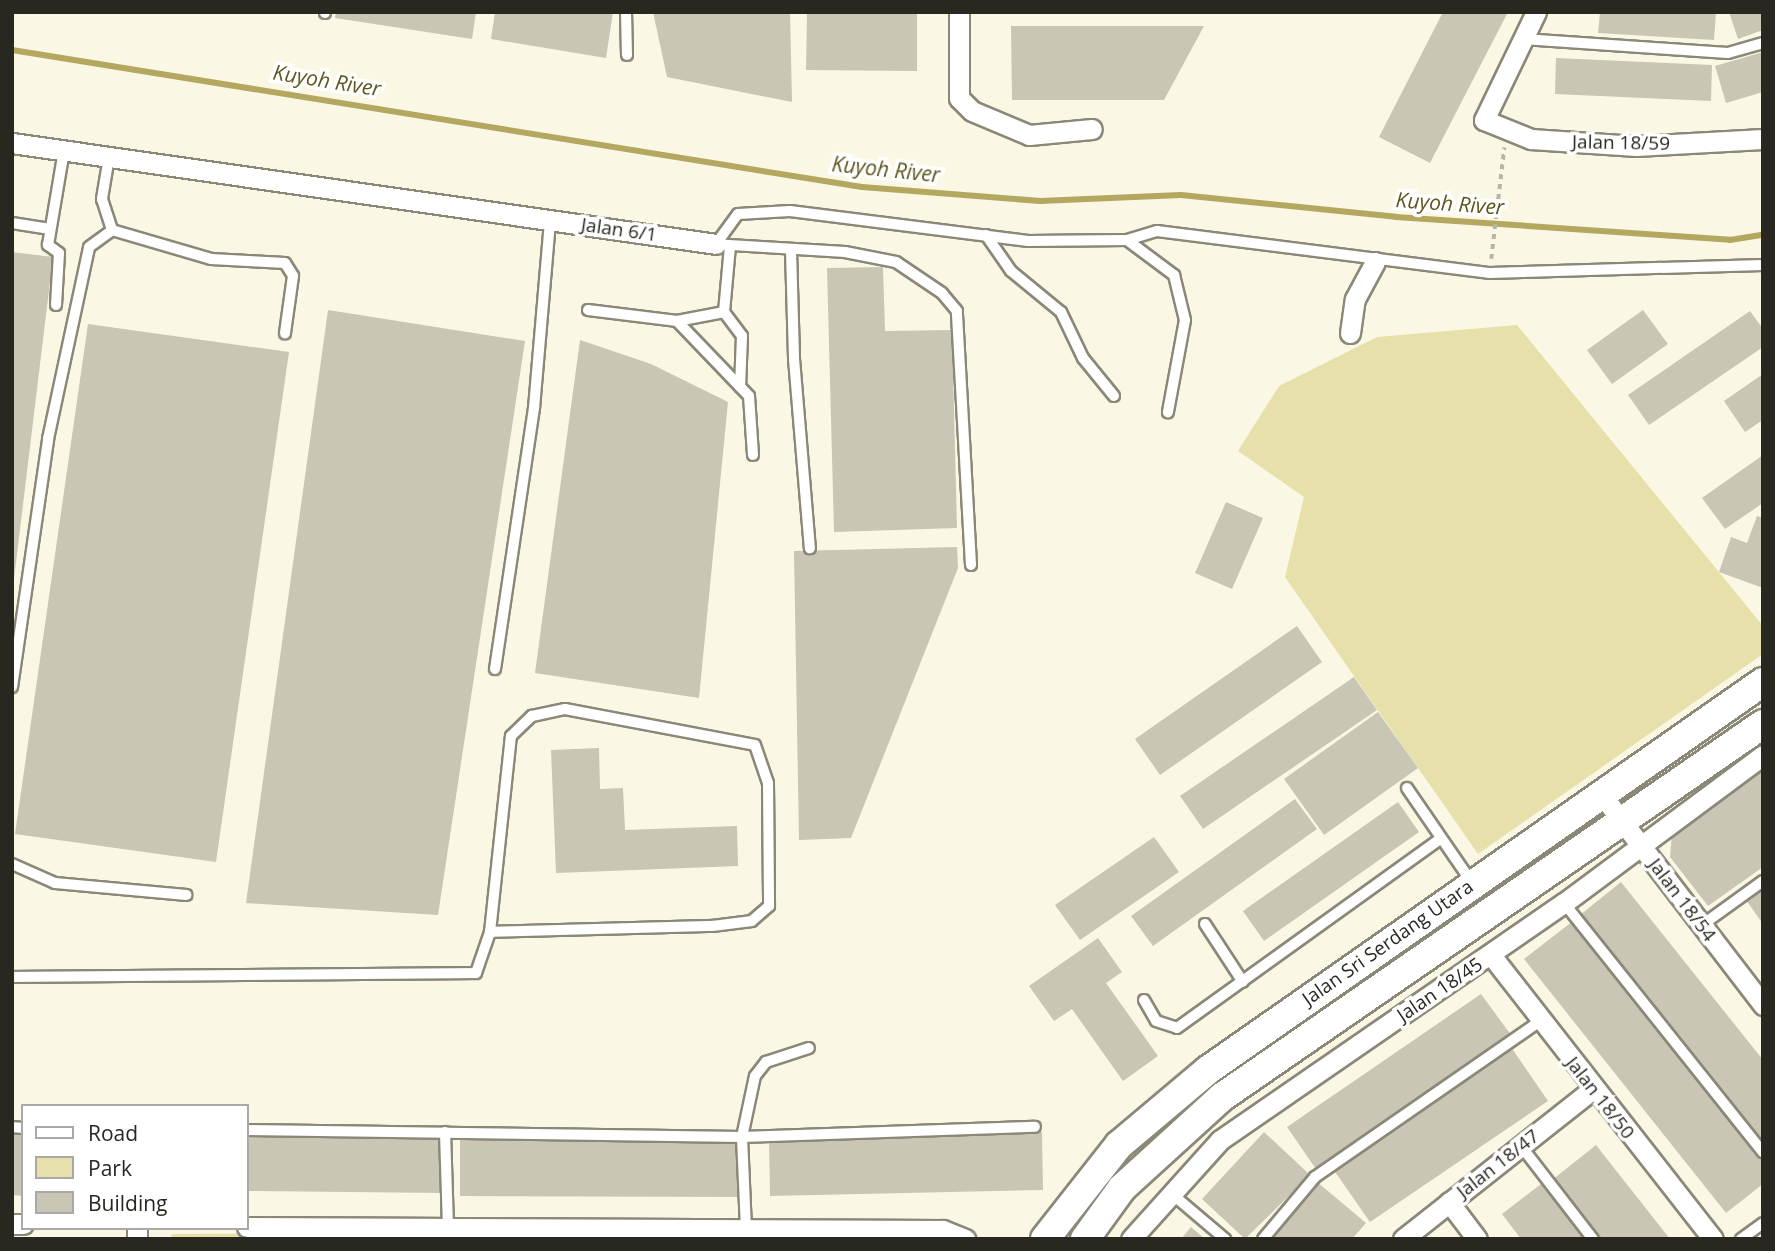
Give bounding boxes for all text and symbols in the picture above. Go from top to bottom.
water label: Kuyoh River [271,59,383,101]
street label: Jalan 18/59 [1572,131,1670,155]
water label: Kuyoh River [831,151,941,187]
water label: Kuyoh River [1395,187,1505,219]
street label: Jalan 6/1 [580,213,658,247]
street label: Jalan 18/54 [1643,854,1721,946]
street label: Jalan Sri Serdang Utara [1298,875,1478,1011]
street label: Jalan 18/45 [1393,953,1487,1027]
street label: Jalan 18/50 [1561,1052,1639,1144]
legend [21,1104,248,1230]
text: Road [88,1119,138,1147]
street label: Jalan 18/47 [1452,1125,1544,1203]
text: Park [88,1154,132,1182]
text: Building [88,1189,167,1217]

